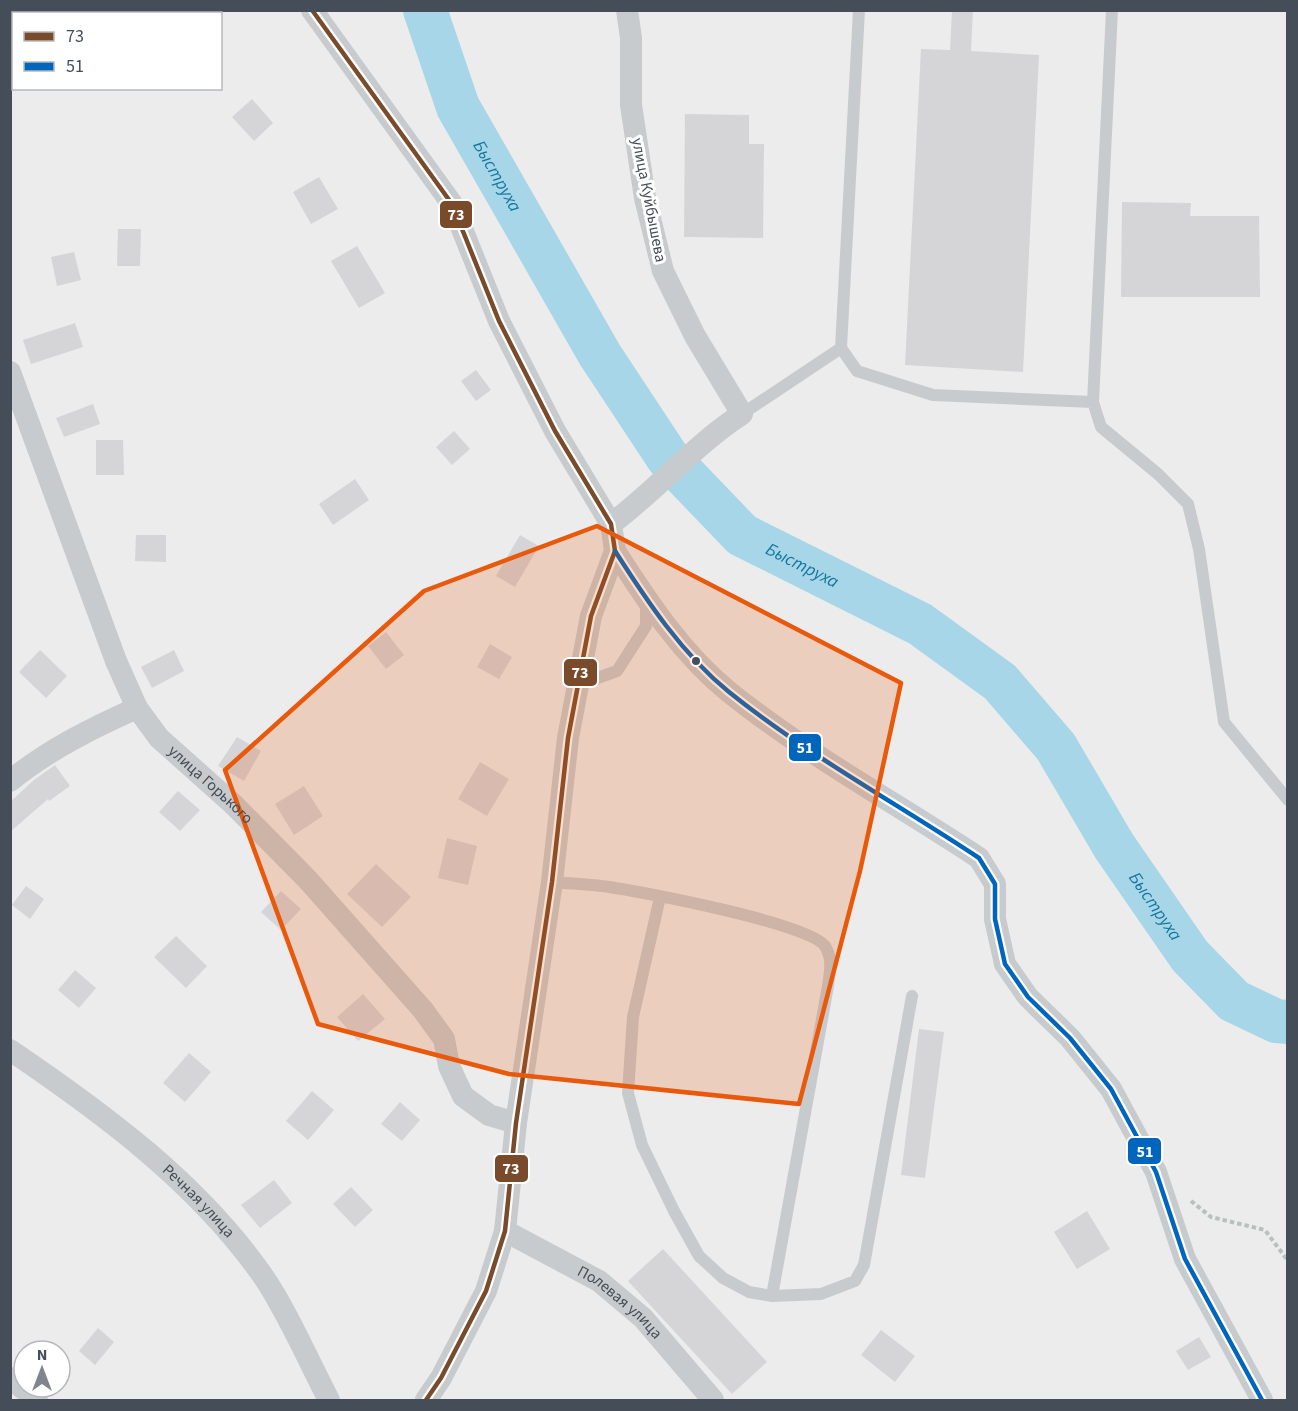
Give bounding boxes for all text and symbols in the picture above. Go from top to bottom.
legend [12,12,222,90]
text: 73 [66,24,84,49]
text: 51 [66,54,84,79]
water label: Быструха [467,136,528,217]
street label: улица Куйбышева [626,136,672,264]
line badge: 73 [439,200,473,229]
text: 73 [448,204,464,226]
water label: Быструха [762,536,843,594]
unlabelled marker [690,655,702,667]
line badge: 73 [563,658,598,687]
text: 73 [572,662,588,684]
line badge: 51 [788,733,822,762]
text: 51 [797,737,813,759]
street label: улица Горького [163,740,258,829]
water label: Быструха [1123,867,1188,946]
line badge: 51 [1127,1137,1162,1165]
text: 51 [1137,1141,1153,1163]
line badge: 73 [494,1154,529,1183]
text: 73 [503,1158,519,1180]
street label: Речная улица [157,1159,240,1242]
street label: Полевая улица [574,1260,667,1344]
north arrow [12,1339,72,1399]
text: N [37,1344,47,1366]

